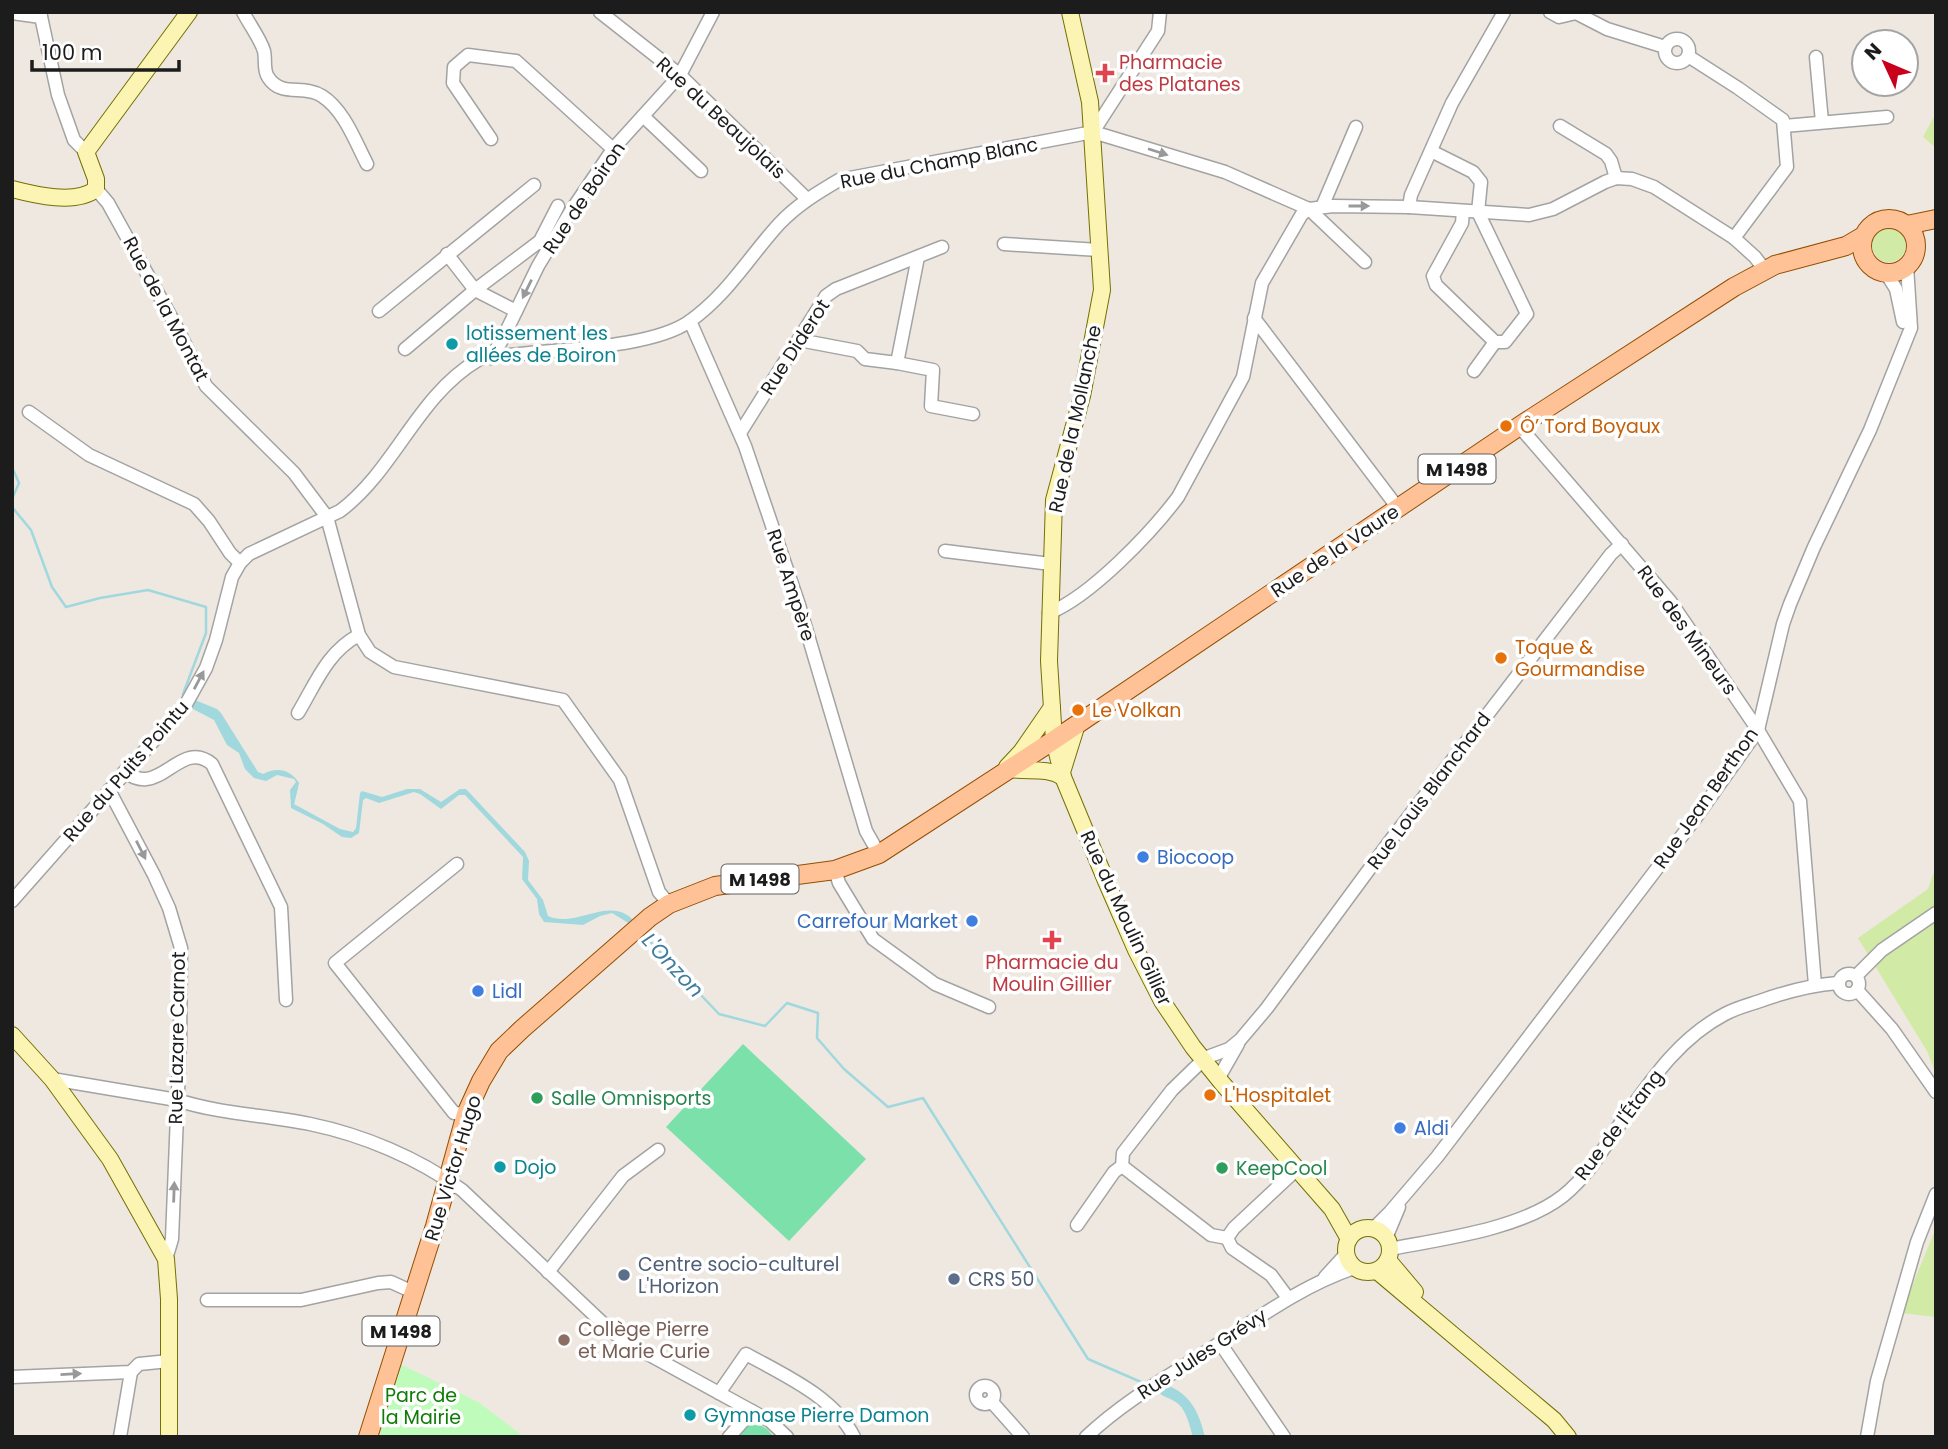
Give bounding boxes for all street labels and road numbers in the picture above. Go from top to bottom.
street label: Rue du Beaujolais [650,51,792,185]
street label: Rue du Champ Blanc [838,131,1040,195]
street label: Rue de Boiron [536,136,632,260]
street label: Rue de la Montat [116,232,216,386]
street label: Rue Diderot [754,294,836,400]
street label: Rue de la Mollanche [1042,323,1108,515]
road number: M 1498 [1418,454,1496,484]
street label: Rue de la Vaure [1265,498,1405,604]
street label: Rue Ampère [760,525,822,645]
street label: Rue des Mineurs [1631,560,1743,700]
street label: Rue du Puits Pointu [57,694,195,848]
street label: Rue Louis Blanchard [1361,707,1497,875]
street label: Rue Jean Berthon [1647,722,1765,874]
street label: Rue du Moulin Gillier [1074,826,1178,1010]
road number: M 1498 [722,864,798,894]
street label: Rue Lazare Carnot [162,951,192,1125]
street label: Rue de l'Étang [1568,1064,1670,1186]
street label: Rue Victor Hugo [418,1092,488,1244]
street label: Rue Jules Grévy [1132,1302,1272,1406]
road number: M 1498 [362,1316,440,1346]

